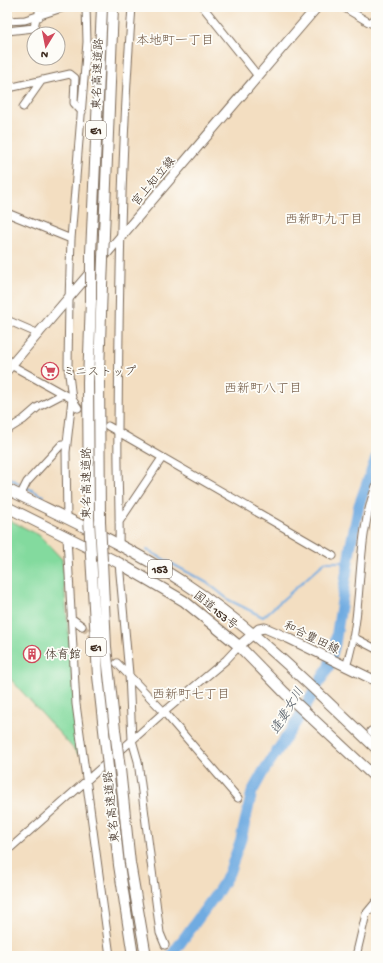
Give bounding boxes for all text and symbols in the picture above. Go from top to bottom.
north arrow [26,26,66,66]
district label: 本地町一丁目 [136,34,214,49]
street label: 東名高速道路 [90,38,107,110]
text: N [40,47,49,60]
road number: E1 [86,121,106,139]
street label: 宮上知立線 [129,154,179,210]
district label: 西新町九丁目 [285,213,363,228]
supermarket icon: ミニストップ [40,361,60,381]
place label: ミニストップ [63,365,136,380]
district label: 西新町八丁目 [224,382,302,397]
street label: 東名高速道路 [80,447,95,519]
road number: 153 [148,560,172,578]
street label: 国道153号 [190,589,241,634]
street label: 和合豊田線 [281,618,342,658]
road number: E1 [86,638,106,656]
building icon: 体育館 [22,644,42,664]
place label: 体育館 [45,648,81,663]
water label: 逢妻女川 [267,685,308,737]
district label: 西新町七丁目 [152,688,230,703]
street label: 東名高速道路 [101,770,124,843]

